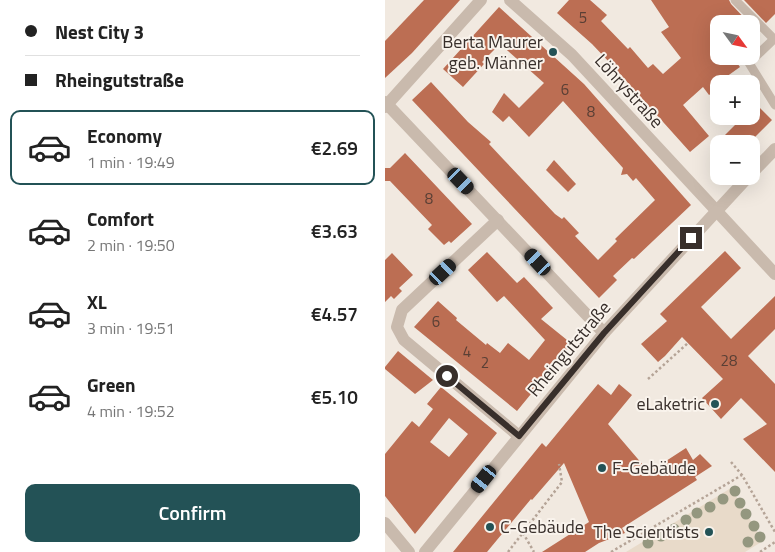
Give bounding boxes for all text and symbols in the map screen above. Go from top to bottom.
house number: 5 [579,6,587,29]
north arrow [710,15,760,65]
map controls [710,15,760,185]
text: Nest City 3 [55,17,144,46]
place label: Berta Maurer geb. Männer [442,28,543,76]
marker: Berta Maurer geb. Männer [547,46,559,58]
street label: Löhrystraße [589,47,670,134]
text: Rheingutstraße [55,65,184,94]
button: + [710,75,760,125]
house number: 6 [561,78,569,101]
house number: 8 [587,100,595,123]
text: Economy [87,121,162,150]
icon: car [27,125,72,170]
text: €2.69 [311,133,358,162]
button: − [710,135,760,185]
text: 1 min · 19:49 [87,150,175,174]
car [445,165,476,197]
house number: 8 [425,187,433,210]
text: Comfort [87,204,154,233]
icon: car [27,208,72,253]
text: €3.63 [311,216,358,245]
route end [680,227,702,249]
text: 2 min · 19:50 [87,233,175,257]
car [522,246,553,278]
car [426,256,459,288]
text: XL [87,287,107,316]
icon: car [27,291,72,336]
street label: Rheingutstraße [520,295,617,403]
text: €4.57 [311,299,358,328]
house number: 6 [432,310,440,333]
text: 3 min · 19:51 [87,316,175,340]
house number: 4 [463,340,471,363]
house number: 28 [721,349,737,372]
house number: 2 [481,351,489,374]
route start [436,365,458,387]
text: Green [87,370,136,399]
icon: car [27,374,72,419]
text: €5.10 [311,382,358,411]
place label: eLaketric [637,390,705,417]
marker: eLaketric [709,398,721,410]
text: 4 min · 19:52 [87,399,175,423]
place label: F-Gebäude [612,454,696,481]
marker: F-Gebäude [596,462,608,474]
car [468,463,499,495]
button: Confirm [25,484,360,542]
place label: C-Gebäude [500,513,584,540]
place label: The Scientists [593,518,699,545]
marker: C-Gebäude [484,521,496,533]
marker: The Scientists [703,526,715,538]

